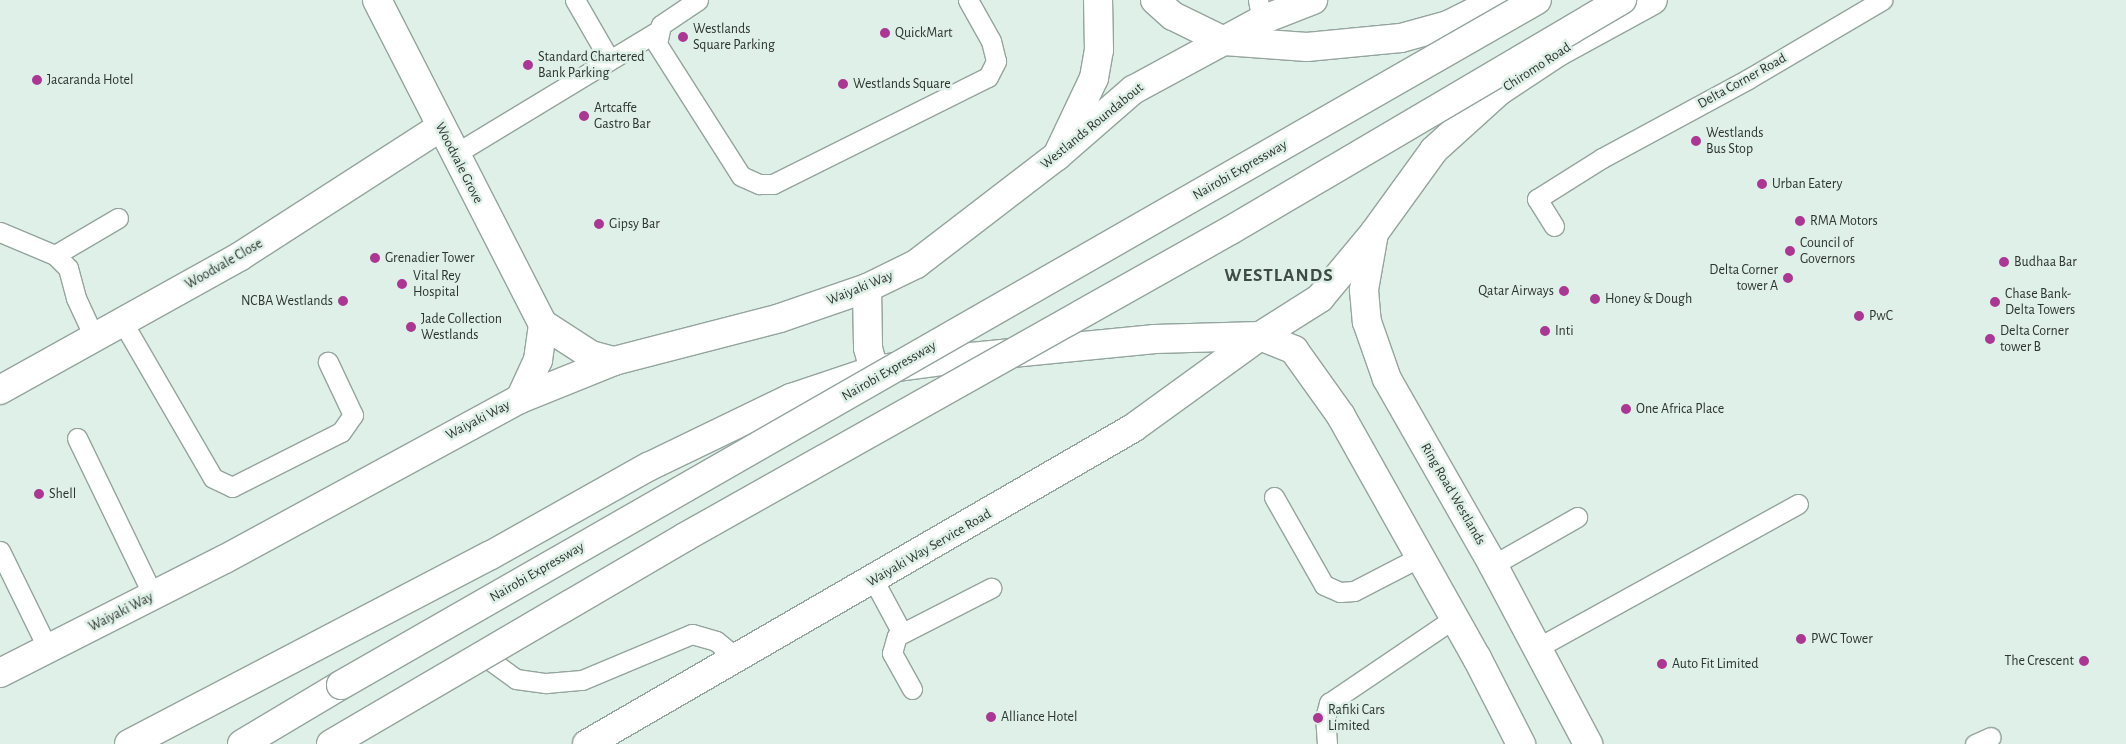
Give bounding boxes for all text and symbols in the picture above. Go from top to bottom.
place label: Westlands Square Parking [693,21,775,54]
place label: QuickMart [895,25,952,41]
marker: QuickMart [879,27,891,39]
marker: Westlands Square Parking [677,31,689,43]
street label: Chiromo Road [1500,39,1574,95]
place label: Standard Chartered Bank Parking [538,49,645,82]
street label: Delta Corner Road [1695,50,1789,112]
marker: Standard Chartered Bank Parking [522,59,534,71]
place label: Jacaranda Hotel [47,72,133,88]
marker: Jacaranda Hotel [31,74,43,86]
place label: Westlands Square [853,76,951,92]
marker: Westlands Square [837,78,849,90]
street label: Westlands Roundabout [1037,79,1147,173]
place label: Artcaffe Gastro Bar [594,100,650,132]
marker: Artcaffe Gastro Bar [578,110,590,122]
street label: Woodvale Grove [431,120,487,206]
place label: Westlands Bus Stop [1706,125,1763,158]
marker: Westlands Bus Stop [1690,135,1702,147]
street label: Nairobi Expressway [1190,136,1290,204]
place label: Urban Eatery [1772,176,1842,192]
marker: Urban Eatery [1756,178,1768,190]
place label: RMA Motors [1810,213,1878,229]
marker: RMA Motors [1794,215,1806,227]
place label: Gipsy Bar [609,216,660,232]
marker: Gipsy Bar [593,218,605,230]
street label: Woodvale Close [182,235,266,293]
place label: Council of Governors [1800,235,1855,268]
marker: Council of Governors [1784,245,1796,257]
place label: Grenadier Tower [385,250,475,266]
marker: Grenadier Tower [369,252,381,264]
place label: Budhaa Bar [2014,254,2077,270]
marker: Budhaa Bar [1998,256,2010,268]
place label: Delta Corner tower A [1709,262,1778,294]
district label: WESTLANDS [1223,265,1335,287]
street label: Waiyaki Way [824,267,896,309]
place label: Vital Rey Hospital [413,268,461,300]
marker: Delta Corner tower A [1782,272,1794,284]
marker: Vital Rey Hospital [395,277,409,291]
place label: Qatar Airways [1478,283,1554,299]
marker: Qatar Airways [1558,285,1570,297]
place label: Chase Bank- Delta Towers [2005,286,2075,318]
place label: Honey & Dough [1605,291,1692,307]
place label: NCBA Westlands [241,293,333,309]
marker: Honey & Dough [1589,293,1601,305]
marker: NCBA Westlands [337,295,349,307]
marker: Chase Bank- Delta Towers [1989,296,2001,308]
place label: PwC [1869,308,1893,324]
marker: PwC [1853,310,1865,322]
place label: Jade Collection Westlands [421,311,502,344]
marker: Jade Collection Westlands [405,321,417,333]
place label: Inti [1555,323,1574,339]
place label: Delta Corner tower B [2000,323,2069,356]
marker: Inti [1539,325,1551,337]
marker: Delta Corner tower B [1984,333,1996,345]
street label: Nairobi Expressway [839,337,939,405]
street label: Waiyaki Way [443,397,513,443]
place label: One Africa Place [1636,401,1724,417]
marker: One Africa Place [1620,403,1632,415]
street label: Ring Road Westlands [1417,440,1489,548]
place label: Shell [49,486,76,502]
marker: Shell [33,488,45,500]
street label: Waiyaki Way Service Road [864,505,994,591]
street label: Nairobi Expressway [487,538,587,606]
street label: Waiyaki Way [86,589,156,635]
place label: PWC Tower [1811,631,1873,647]
marker: PWC Tower [1795,633,1807,645]
place label: The Crescent [2005,653,2074,669]
marker: The Crescent [2078,655,2090,667]
place label: Auto Fit Limited [1672,656,1758,672]
marker: Auto Fit Limited [1656,658,1668,670]
place label: Rafiki Cars Limited [1328,702,1385,734]
place label: Alliance Hotel [1001,709,1077,725]
marker: Alliance Hotel [985,711,997,723]
marker: Rafiki Cars Limited [1312,712,1324,724]

